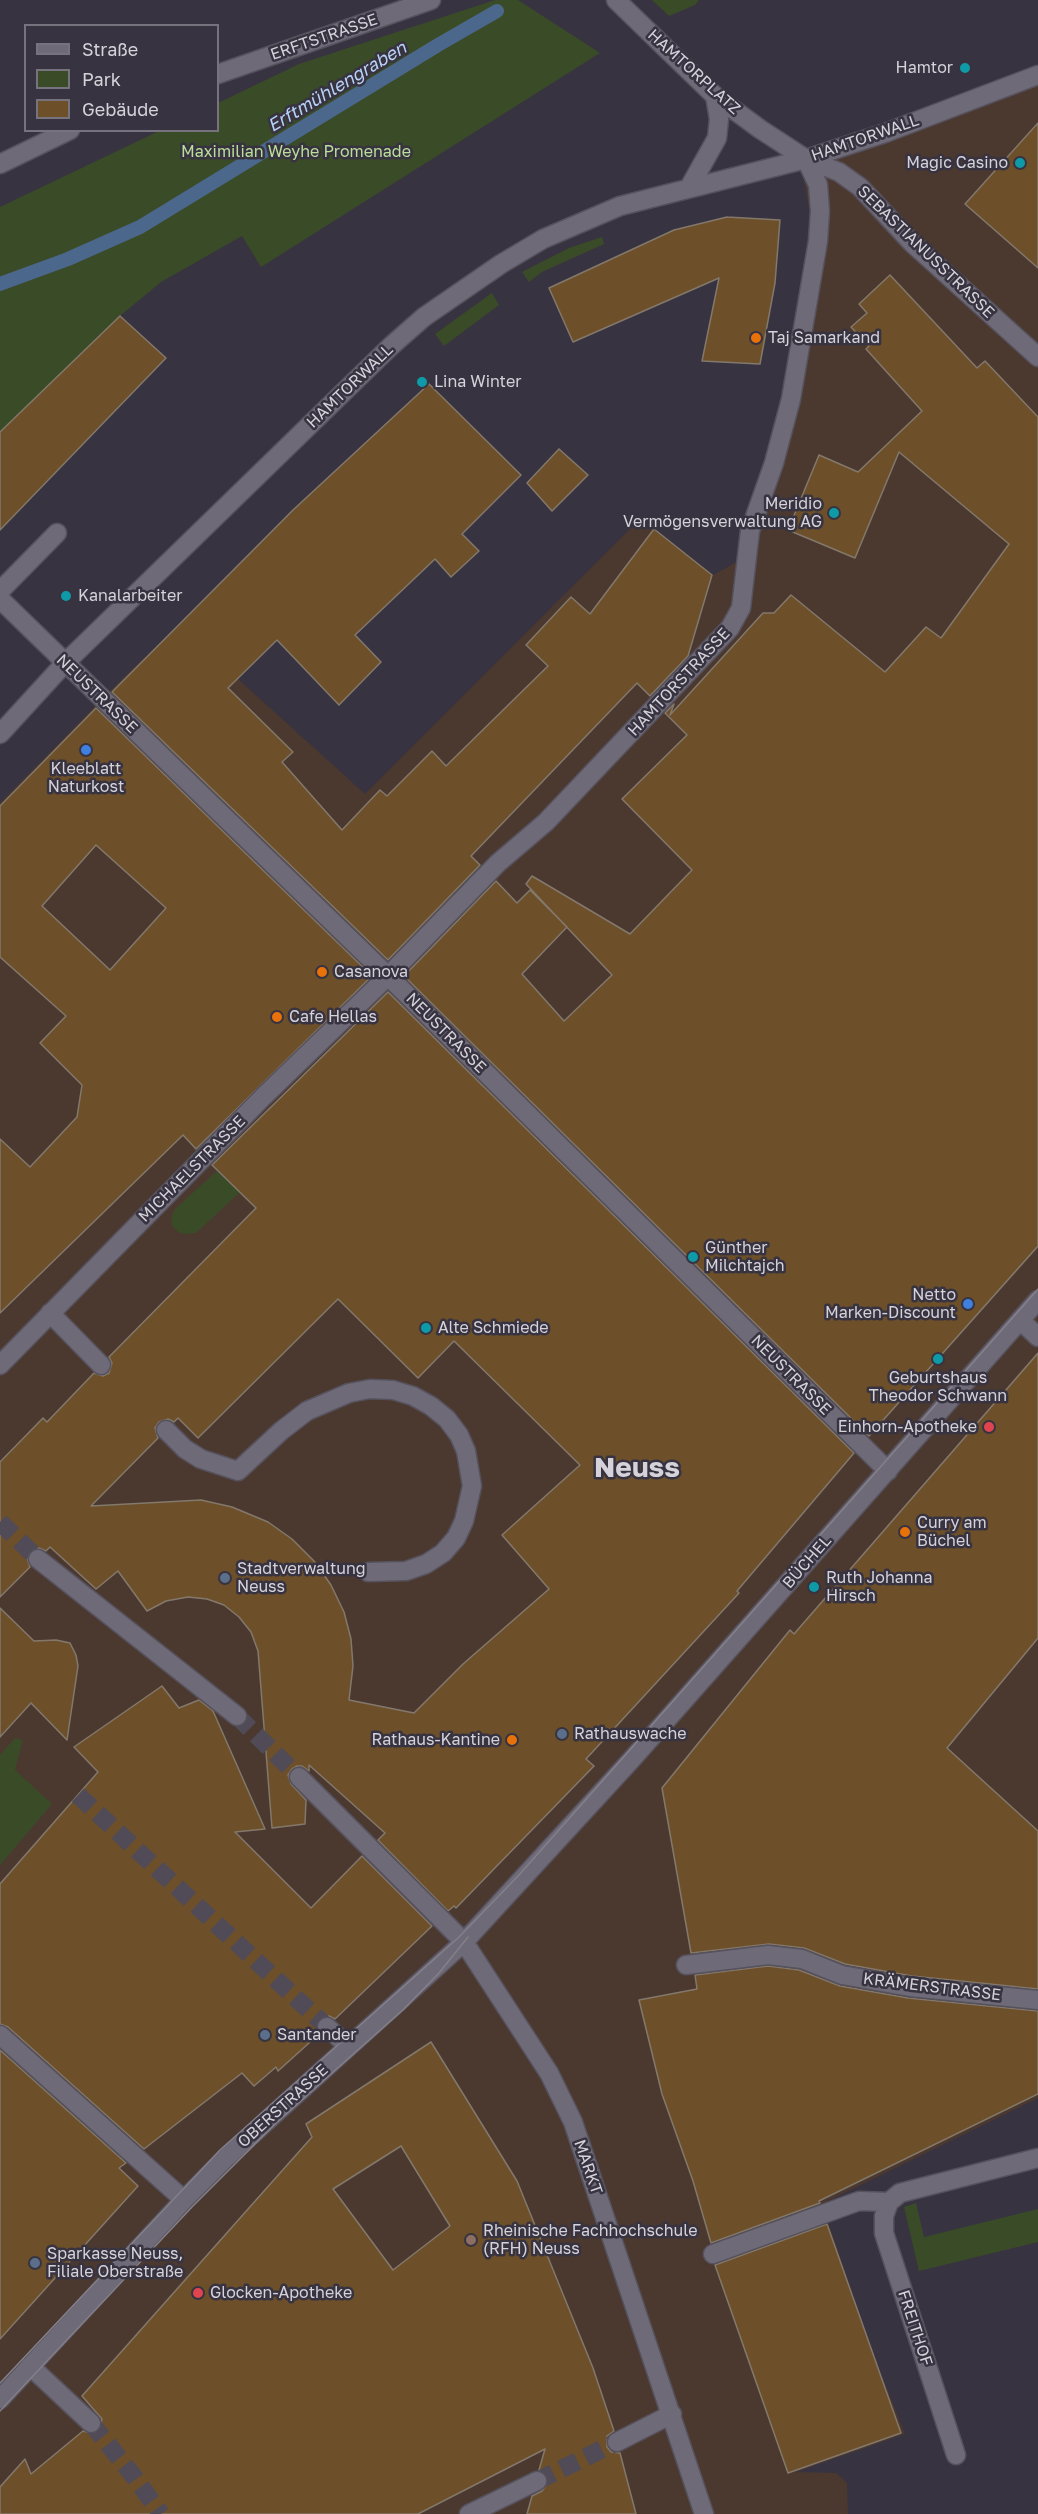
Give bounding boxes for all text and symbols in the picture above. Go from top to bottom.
street label: ERFTSTRASSE [268,10,380,64]
legend [24,24,219,132]
street label: HAMTORPLATZ [644,25,744,119]
water label: Erftmühlengraben [264,37,410,137]
text: Straße [82,38,138,60]
place label: Hamtor [896,58,953,78]
marker: Hamtor [958,61,972,75]
text: Park [82,68,121,90]
text: Gebäude [82,98,159,120]
street label: HAMTORWALL [809,111,921,165]
park label: Maximilian Weyhe Promenade [181,142,411,162]
place label: Magic Casino [906,153,1008,173]
marker: Magic Casino [1013,156,1027,170]
street label: SEBASTIANUSSTRASSE [854,182,998,322]
place label: Taj Samarkand [768,328,880,348]
marker: Taj Samarkand [749,331,763,345]
street label: HAMTORWALL [303,340,397,432]
place label: Lina Winter [434,372,522,392]
marker: Lina Winter [415,375,429,389]
place label: Meridio Vermögensverwaltung AG [623,494,822,532]
marker: Meridio Vermögensverwaltung AG [827,506,841,520]
place label: Kanalarbeiter [78,586,183,606]
marker: Kanalarbeiter [59,589,73,603]
street label: HAMTORSTRASSE [624,624,734,740]
street label: NEUSTRASSE [52,651,142,737]
marker: Kleeblatt Naturkost [79,743,93,757]
place label: Kleeblatt Naturkost [48,759,124,797]
place label: Casanova [334,962,408,982]
marker: Casanova [315,965,329,979]
street label: NEUSTRASSE [402,989,490,1077]
place label: Cafe Hellas [289,1007,377,1027]
marker: Cafe Hellas [270,1010,284,1024]
street label: MICHAELSTRASSE [135,1112,249,1226]
place label: Günther Milchtajch [705,1238,785,1276]
marker: Günther Milchtajch [686,1250,700,1264]
place label: Netto Marken-Discount [825,1285,956,1323]
marker: Netto Marken-Discount [961,1297,975,1311]
place label: Alte Schmiede [438,1318,549,1338]
marker: Alte Schmiede [419,1321,433,1335]
street label: NEUSTRASSE [747,1331,835,1419]
marker: Geburtshaus Theodor Schwann [931,1352,945,1366]
place label: Geburtshaus Theodor Schwann [869,1368,1007,1406]
place label: Einhorn-Apotheke [838,1417,977,1437]
marker: Einhorn-Apotheke [982,1420,996,1434]
district label: Neuss [594,1451,680,1485]
place label: Curry am Büchel [917,1513,987,1551]
marker: Curry am Büchel [898,1525,912,1539]
street label: BÜCHEL [779,1531,835,1593]
place label: Stadtverwaltung Neuss [237,1559,366,1597]
place label: Ruth Johanna Hirsch [826,1568,933,1606]
marker: Stadtverwaltung Neuss [218,1571,232,1585]
marker: Ruth Johanna Hirsch [807,1580,821,1594]
place label: Rathauswache [574,1724,687,1744]
marker: Rathauswache [555,1727,569,1741]
place label: Rathaus-Kantine [371,1730,500,1750]
marker: Rathaus-Kantine [505,1733,519,1747]
street label: KRÄMERSTRASSE [862,1969,1002,2005]
place label: Santander [277,2025,357,2045]
marker: Santander [258,2028,272,2042]
street label: OBERSTRASSE [234,2060,332,2152]
street label: MARKT [570,2137,606,2197]
place label: Rheinische Fachhochschule (RFH) Neuss [483,2221,697,2259]
marker: Rheinische Fachhochschule (RFH) Neuss [464,2233,478,2247]
place label: Sparkasse Neuss, Filiale Oberstraße [47,2244,183,2282]
marker: Sparkasse Neuss, Filiale Oberstraße [28,2256,42,2270]
place label: Glocken-Apotheke [210,2283,352,2303]
marker: Glocken-Apotheke [191,2286,205,2300]
street label: FREITHOF [894,2288,936,2368]

